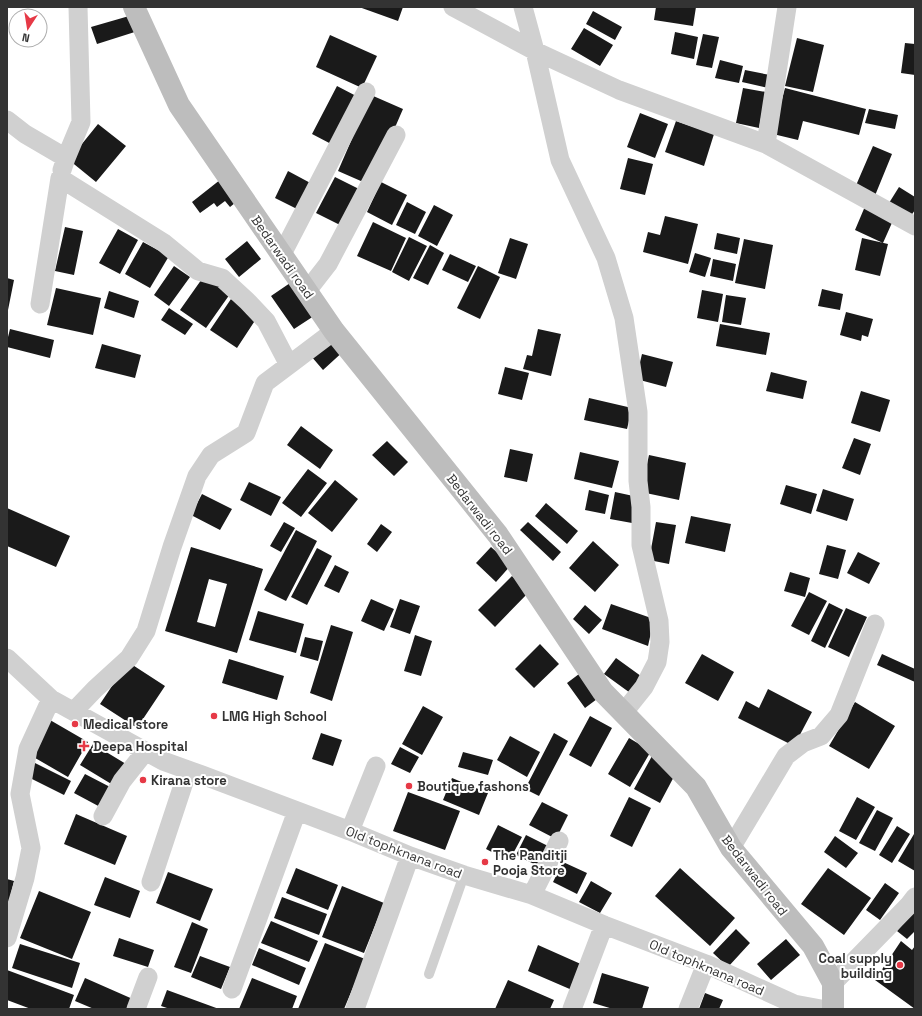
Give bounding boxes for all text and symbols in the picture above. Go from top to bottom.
north arrow [8,8,48,48]
text: N [21,30,31,45]
street label: Bedarwadi road [248,212,318,302]
street label: Bedarwadi road [443,470,516,558]
place label: LMG High School [222,708,327,725]
marker: LMG High School [209,711,219,721]
place label: Medical store [83,716,168,733]
marker: Medical store [70,719,80,729]
place label: Deepa Hospital [93,738,188,755]
marker: Deepa Hospital [78,740,90,752]
place label: Kirana store [151,772,227,789]
marker: Kirana store [138,775,148,785]
place label: Boutique fashons [417,778,529,795]
marker: Boutique fashons [404,781,414,791]
street label: Old tophknana road [343,822,464,882]
street label: Bedarwadi road [718,831,791,919]
place label: The Panditji Pooja Store [493,847,567,879]
marker: The Panditji Pooja Store [480,857,490,867]
street label: Old tophknana road [647,936,767,999]
place label: Coal supply building [819,950,892,982]
marker: Coal supply building [895,960,905,970]

